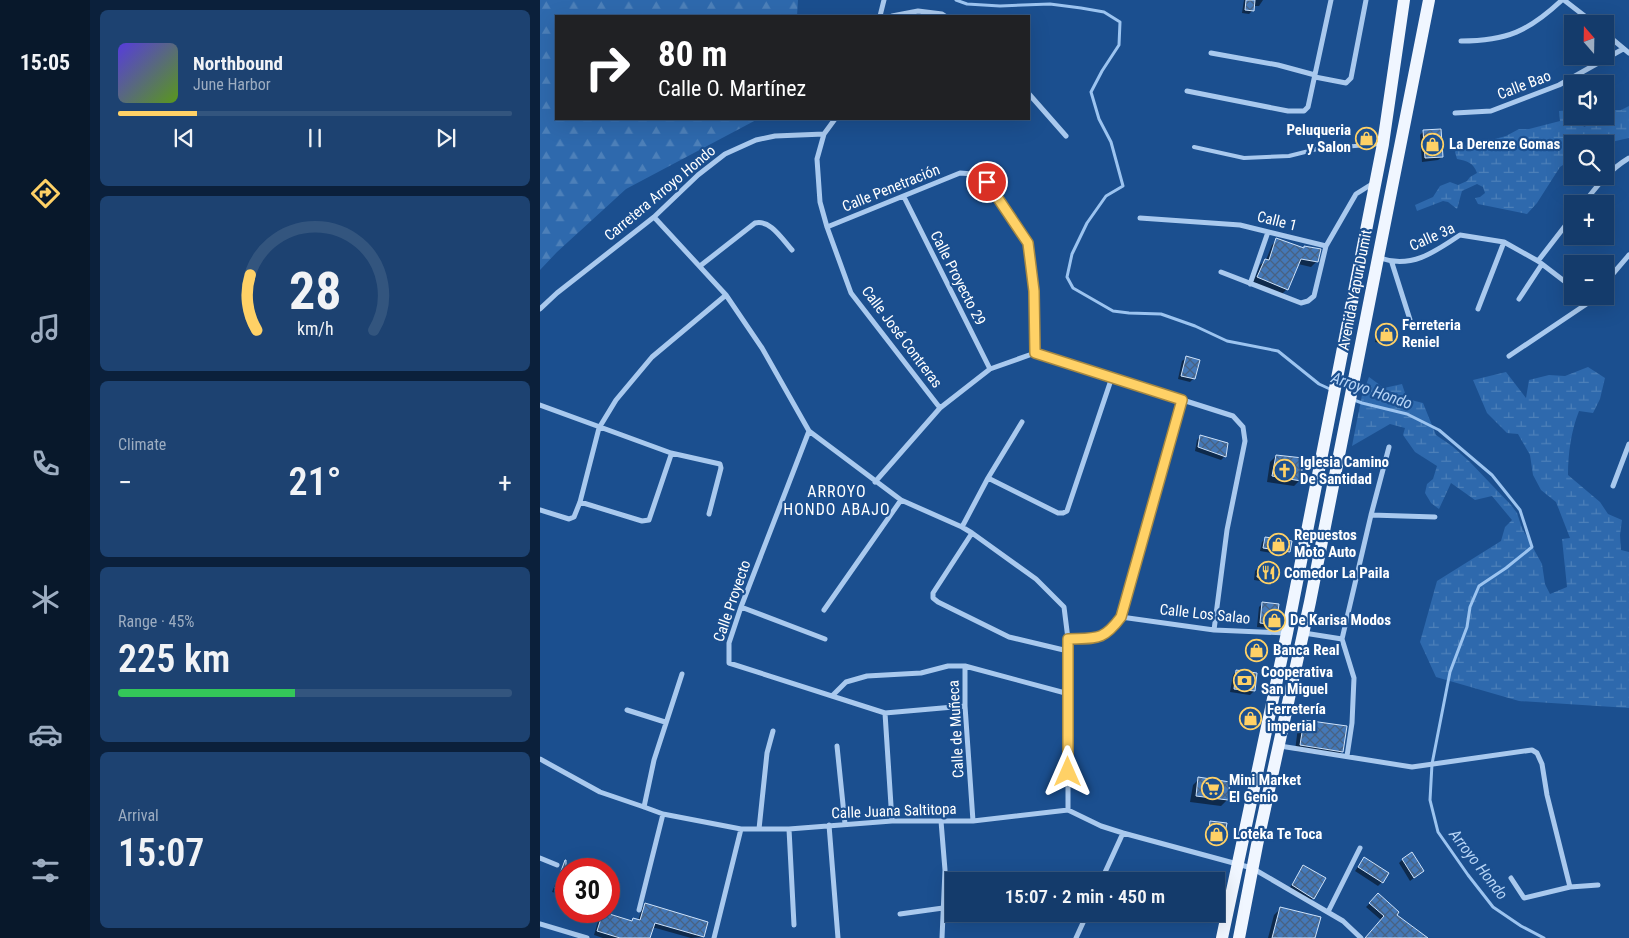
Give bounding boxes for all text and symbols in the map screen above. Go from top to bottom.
north arrow [1564,15,1614,65]
map controls [1564,15,1614,305]
text: 80 m [658,34,727,75]
icon: right [575,35,640,100]
text: 15:05 [20,50,70,75]
text: Northbound [193,52,283,75]
street label: Calle Bao [1495,67,1553,103]
text: June Harbor [193,75,271,94]
button: sound [1564,75,1614,125]
text: Calle O. Martínez [658,76,806,101]
place label: Peluqueria y Salon [1286,121,1351,156]
icon: previous [170,124,198,152]
icon: pause [301,124,329,152]
icon: next [432,124,460,152]
shop icon: Peluqueria y Salon [1355,127,1379,151]
shop icon: La Derenze Gomas [1421,132,1445,156]
place label: La Derenze Gomas [1449,135,1560,153]
button: search [1564,135,1614,185]
street label: Carretera Arroyo Hondo [601,141,719,245]
street label: Calle Penetración [840,160,942,216]
pin [966,161,1008,203]
icon: arrive [973,168,1001,196]
icon: directions [28,176,63,211]
button: + [1564,195,1614,245]
street label: Calle 1 [1255,207,1299,235]
street label: Calle 3a [1407,219,1457,255]
street label: Calle Proyecto 29 [927,228,989,328]
street label: Avenida Yapur Dumit [1334,228,1376,352]
button: − [1564,255,1614,305]
text: 28 [289,261,341,322]
street label: Calle José Contreras [858,283,946,392]
icon: music [28,311,63,346]
place label: Ferreteria Reniel [1402,316,1461,351]
text: km/h [297,318,333,339]
shop icon: Ferreteria Reniel [1374,322,1398,346]
water label: Arroyo Hondo [1328,367,1415,413]
text: Climate [118,435,166,454]
icon: phone [28,446,63,481]
place label: Iglesia Camino De Santidad [1300,453,1389,488]
church icon: Iglesia Camino De Santidad [1272,459,1296,483]
text: 21° [289,460,341,504]
text: − [118,466,132,499]
text: + [498,466,512,499]
district label: ARROYO HONDO ABAJO [783,482,891,519]
place label: Repuestos Moto Auto [1294,526,1357,561]
shop icon: Repuestos Moto Auto [1266,532,1290,556]
street label: Calle Proyecto [710,558,754,644]
restaurant icon: Comedor La Paila [1256,561,1280,585]
place label: Comedor La Paila [1284,564,1389,582]
icon: climate [28,582,63,617]
street label: Calle Los Salao [1159,600,1251,628]
shop icon: De Karisa Modos [1262,608,1286,632]
place label: De Karisa Modos [1290,611,1391,629]
text: Range · 45% [118,612,194,631]
text: 225 km [118,637,230,681]
shop icon: Banca Real [1245,638,1269,662]
place label: Banca Real [1273,641,1340,659]
place label: Cooperativa San Miguel [1261,663,1333,698]
bank icon: Cooperativa San Miguel [1233,669,1257,693]
street label: Calle de Muñeca [944,680,968,778]
place label: Ferretería imperial [1267,700,1326,735]
shop icon: Ferretería imperial [1239,706,1263,730]
icon: car [28,717,63,752]
position arrow [1041,745,1093,797]
place label: Mini Market El Genio [1229,771,1301,806]
supermarket icon: Mini Market El Genio [1201,777,1225,801]
street label: Calle Juana Saltitopa [831,800,957,822]
text: Arrival [118,806,159,825]
shop icon: Loteka Te Toca [1205,822,1229,846]
place label: Loteka Te Toca [1233,825,1322,843]
water label: Arroyo Hondo [1445,825,1512,903]
text: 15:07 [118,831,204,875]
icon: filters [28,853,63,888]
speed limit sign: 30 [555,858,620,923]
text: 15:07 · 2 min · 450 m [1005,885,1165,908]

